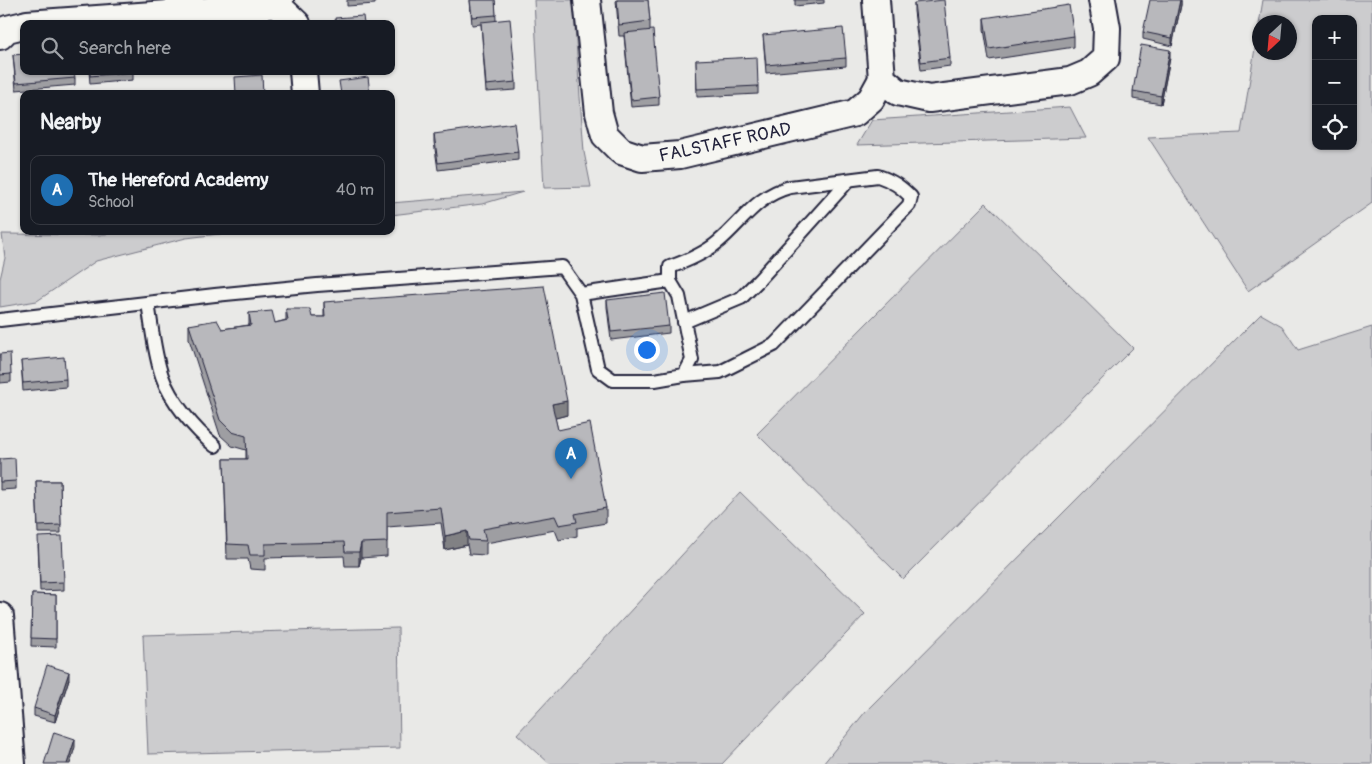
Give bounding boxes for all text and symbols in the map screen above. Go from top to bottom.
north arrow [1252,15,1297,60]
map controls [1312,15,1357,150]
button: + [1312,15,1357,60]
search box [20,20,395,75]
icon: search [38,34,66,62]
text: Search here [78,36,171,60]
button: − [1312,60,1357,105]
button: locate [1312,105,1357,150]
text: Nearby [40,109,101,136]
street label: FALSTAFF ROAD [657,117,793,168]
text: The Hereford Academy [88,168,268,192]
text: A [52,180,62,200]
text: 40 m [336,180,374,200]
text: School [88,192,134,212]
your location [634,337,660,363]
pin: A [555,438,587,479]

